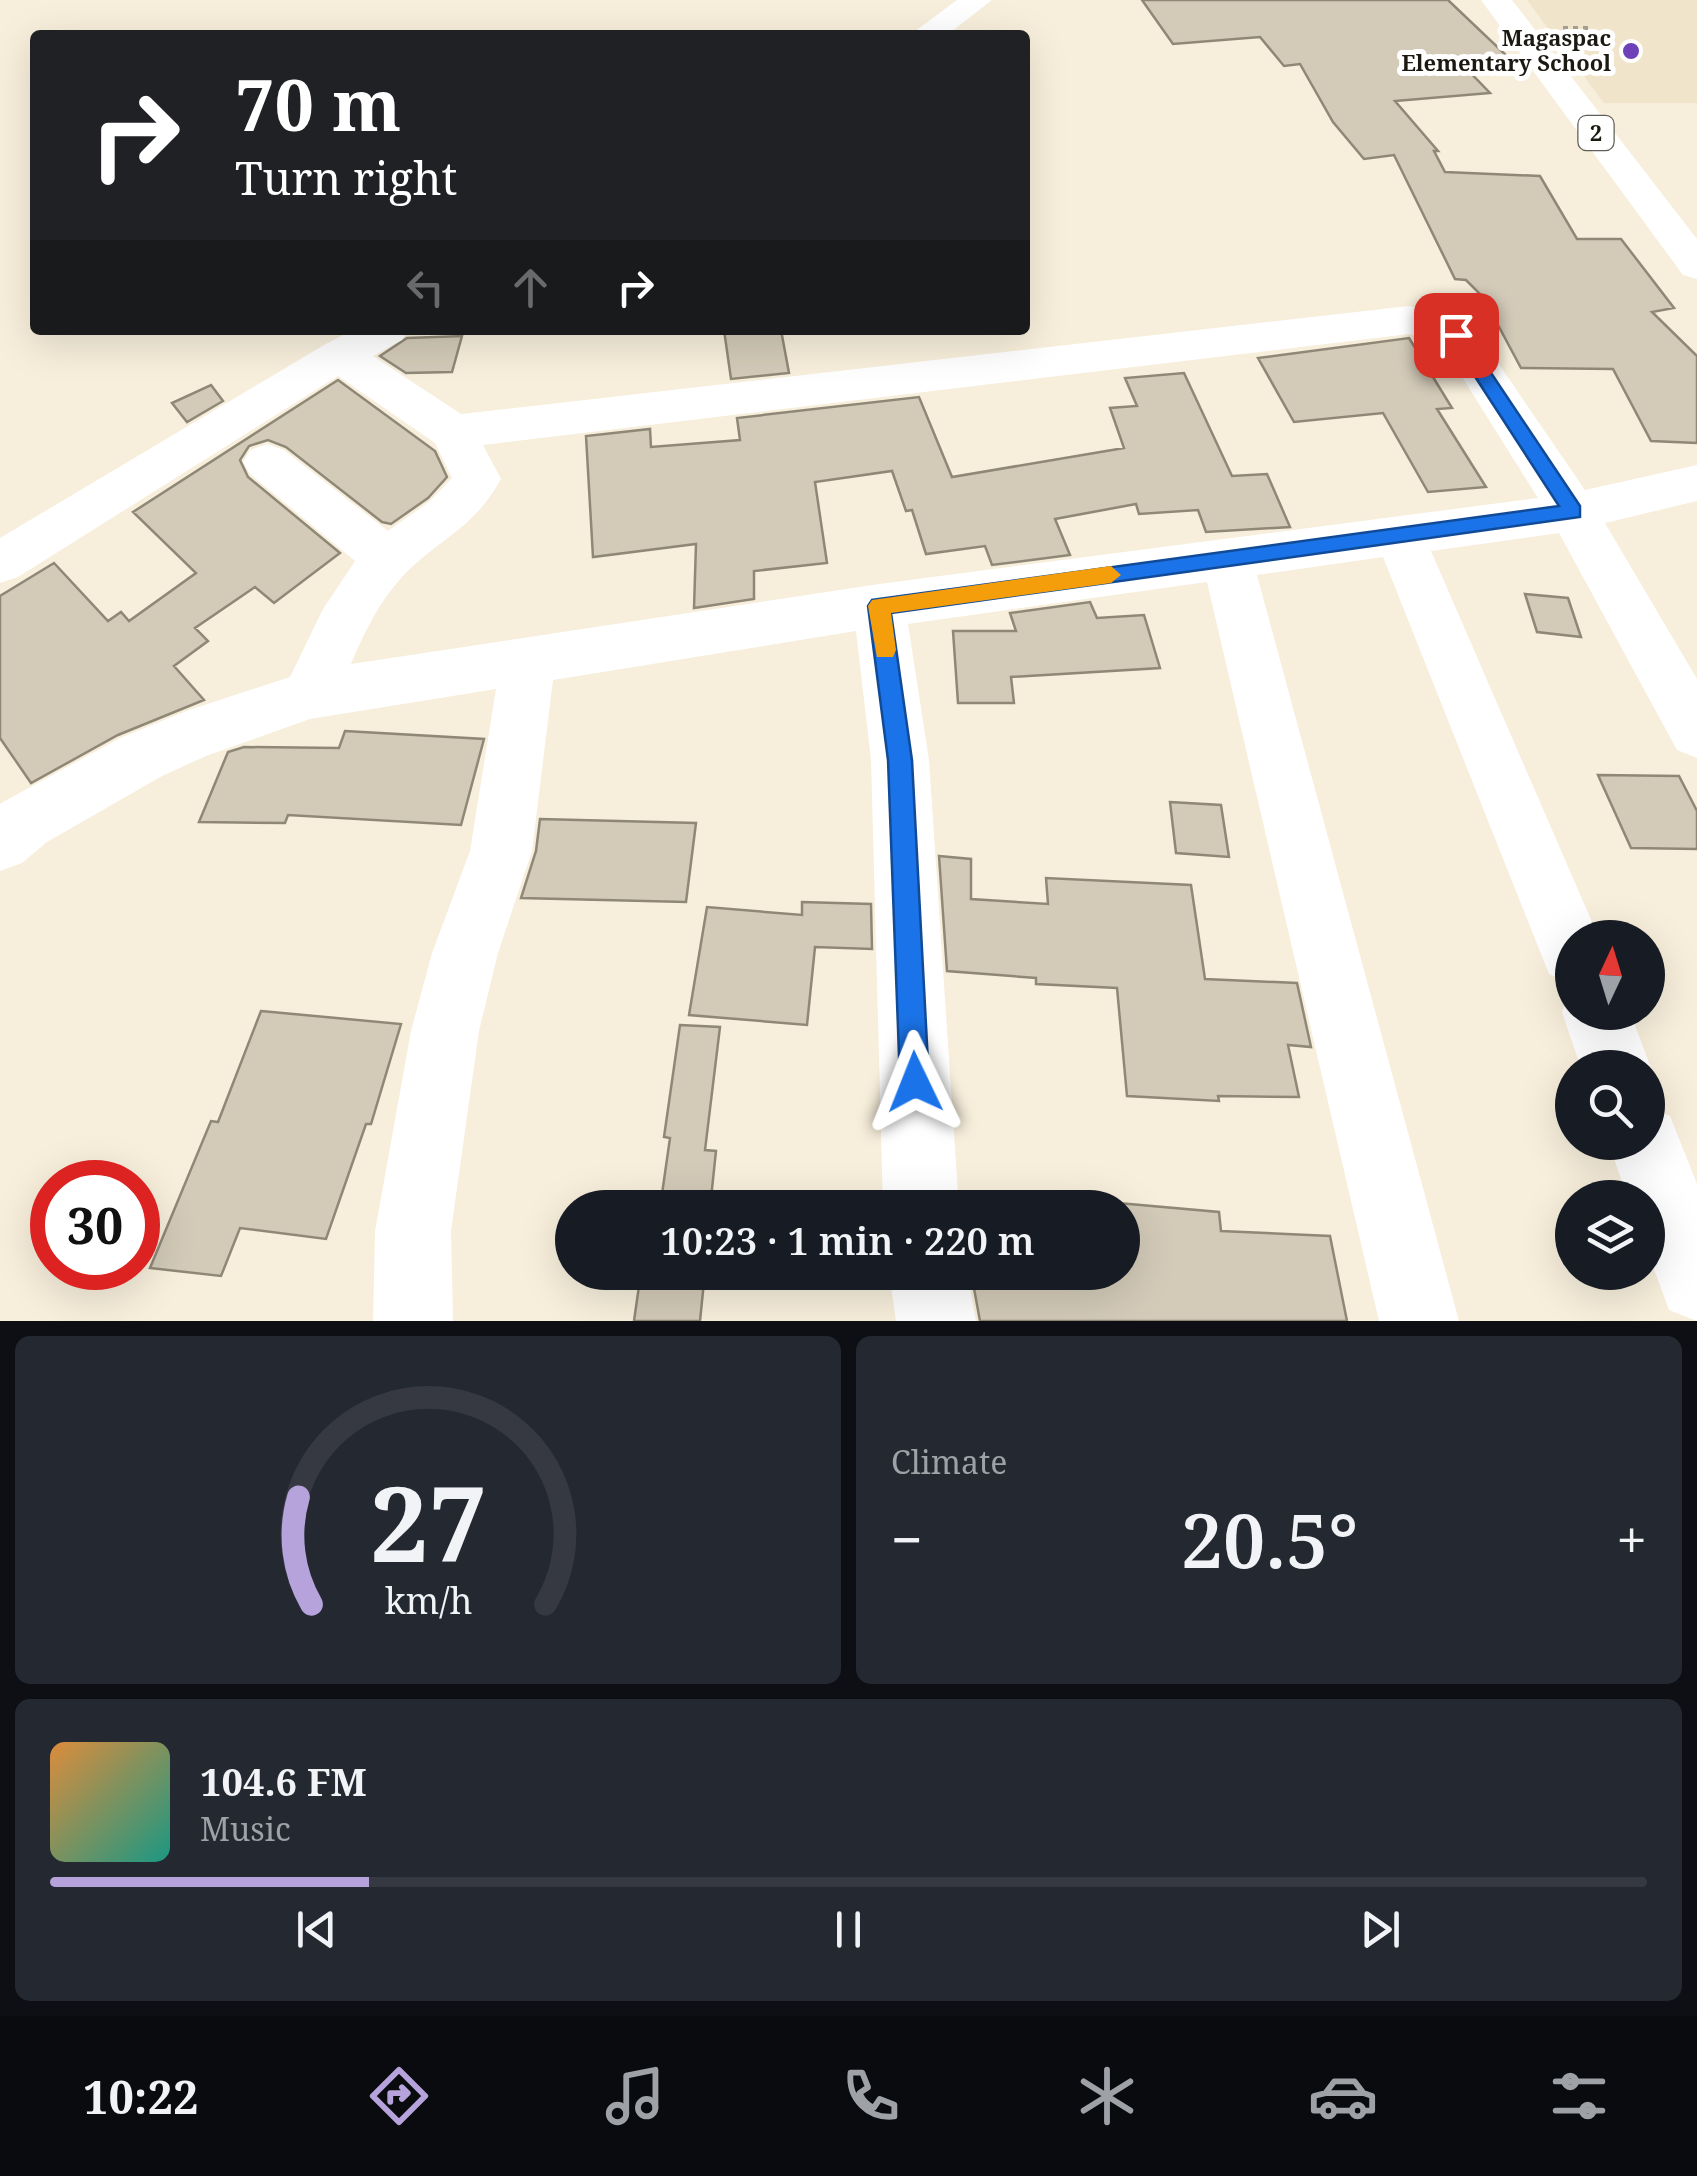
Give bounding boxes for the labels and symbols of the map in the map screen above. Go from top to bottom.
place label: Magaspac Elementary School [1402,22,1611,77]
marker: Magaspac Elementary School [1620,40,1642,62]
road number: 2 [1578,116,1614,150]
pin [1414,293,1499,378]
north arrow [1555,920,1665,1030]
position arrow [863,1030,967,1134]
speed limit sign: 30 [30,1160,160,1290]

